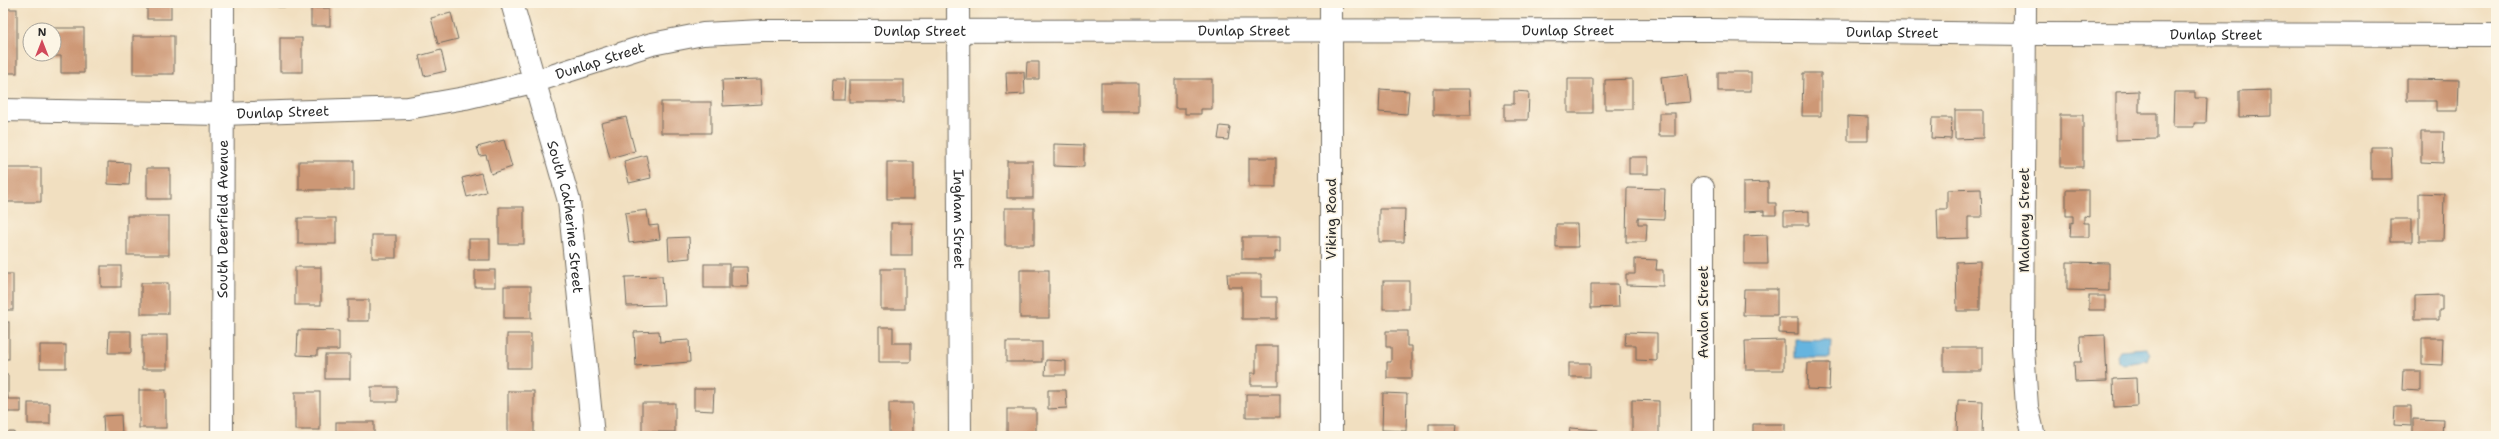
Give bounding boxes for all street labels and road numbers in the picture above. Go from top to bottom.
street label: Dunlap Street [1198,21,1290,40]
street label: Dunlap Street [1522,21,1614,39]
street label: Dunlap Street [874,22,966,40]
street label: Dunlap Street [1846,23,1939,42]
street label: Dunlap Street [2170,25,2262,44]
street label: Dunlap Street [553,38,647,83]
street label: Dunlap Street [236,102,329,123]
street label: South Catherine Street [543,138,587,294]
street label: South Deerfield Avenue [213,140,232,298]
street label: Maloney Street [2015,168,2033,272]
street label: Ingham Street [950,169,968,269]
street label: Viking Road [1322,178,1340,260]
street label: Avalon Street [1694,266,1712,358]

